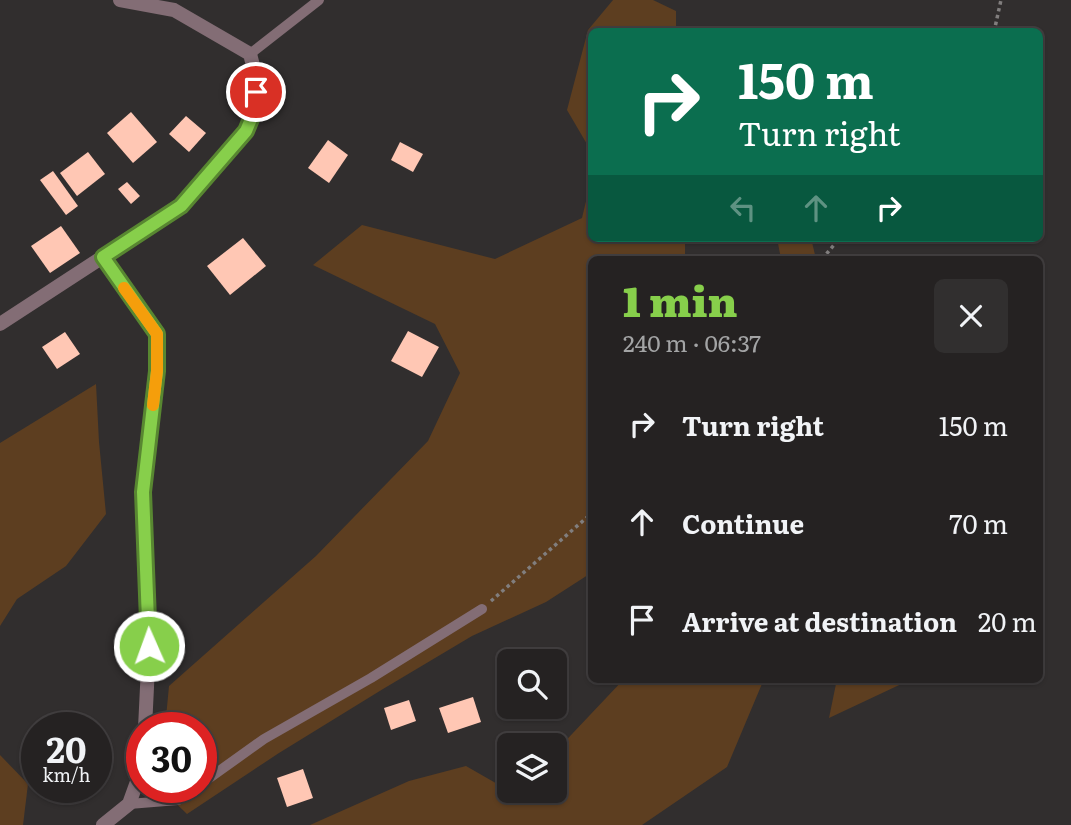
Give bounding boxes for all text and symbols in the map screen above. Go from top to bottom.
text: 150 m [738,41,874,114]
icon: right [623,56,714,147]
pin [226,62,286,122]
icon: arrive [237,73,275,111]
text: Turn right [738,108,900,156]
icon: left [724,189,762,227]
icon: ahead [797,189,835,227]
icon: right [870,189,908,227]
text: 1 min [623,268,738,330]
button: close [934,279,1008,353]
text: 240 m · 06:37 [623,325,761,359]
icon: right [623,405,661,443]
text: Turn right [682,405,824,444]
text: 150 m [939,405,1008,444]
icon: ahead [623,503,661,541]
text: Continue [682,503,804,542]
text: 70 m [949,503,1008,542]
icon: arrive [623,601,661,639]
text: Arrive at destination [682,601,957,640]
text: 20 m [978,601,1037,640]
position arrow [112,609,186,683]
map controls [497,649,567,803]
button: search [497,649,567,719]
speed limit sign: 30 [126,712,217,803]
text: 20 [46,722,87,774]
button: layers [497,733,567,803]
text: km/h [43,761,90,788]

